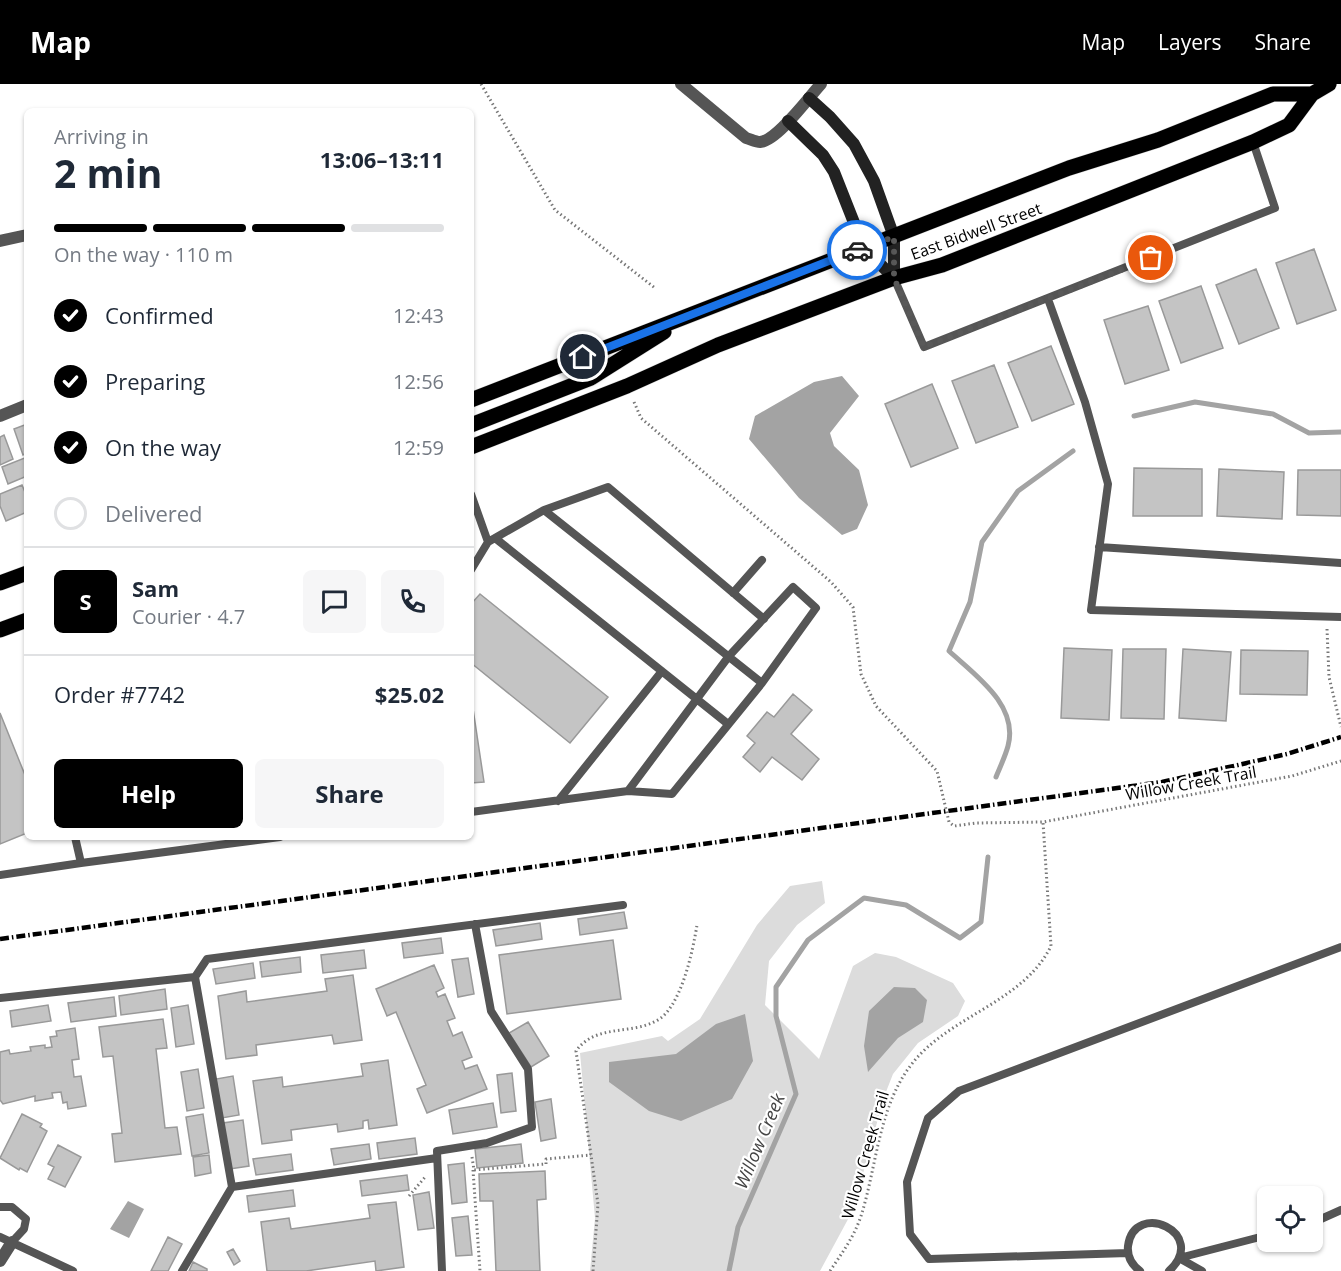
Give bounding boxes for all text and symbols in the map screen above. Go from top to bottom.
text: Map [30,23,91,61]
text: Map [1082,28,1125,56]
text: Layers [1158,28,1222,56]
text: Share [1255,28,1311,56]
text: Arriving in [54,123,149,150]
text: 13:06–13:11 [320,144,444,174]
text: 2 min [54,146,162,199]
street label: East Bidwell Street [908,197,1045,265]
courier [827,220,887,280]
pin [1125,232,1176,283]
icon: car [841,234,874,267]
text: On the way · 110 m [54,241,233,268]
icon: bag [1134,241,1167,274]
icon: check [54,299,87,332]
text: Confirmed [105,300,214,330]
text: 12:43 [393,302,444,329]
pin [557,331,608,382]
icon: home [566,340,599,373]
icon: check [54,365,87,398]
text: Preparing [105,366,205,396]
text: 12:56 [393,368,444,395]
icon: check [54,431,87,464]
text: On the way [105,432,221,462]
text: 12:59 [393,434,444,461]
text: Delivered [105,498,203,528]
button: chat [303,570,366,633]
button: phone [381,570,444,633]
text: Sam [132,573,179,603]
text: S [79,586,92,616]
text: Courier · 4.7 [132,603,245,630]
text: Order #7742 [54,679,185,709]
text: $25.02 [375,679,444,709]
button: Help [54,759,243,828]
button: Share [255,759,444,828]
street label: Willow Creek Trail [1124,761,1258,805]
street label: Willow Creek Trail [836,1088,894,1222]
water label: Willow Creek [728,1089,790,1192]
map controls [1257,1186,1323,1252]
button: locate [1257,1186,1323,1252]

